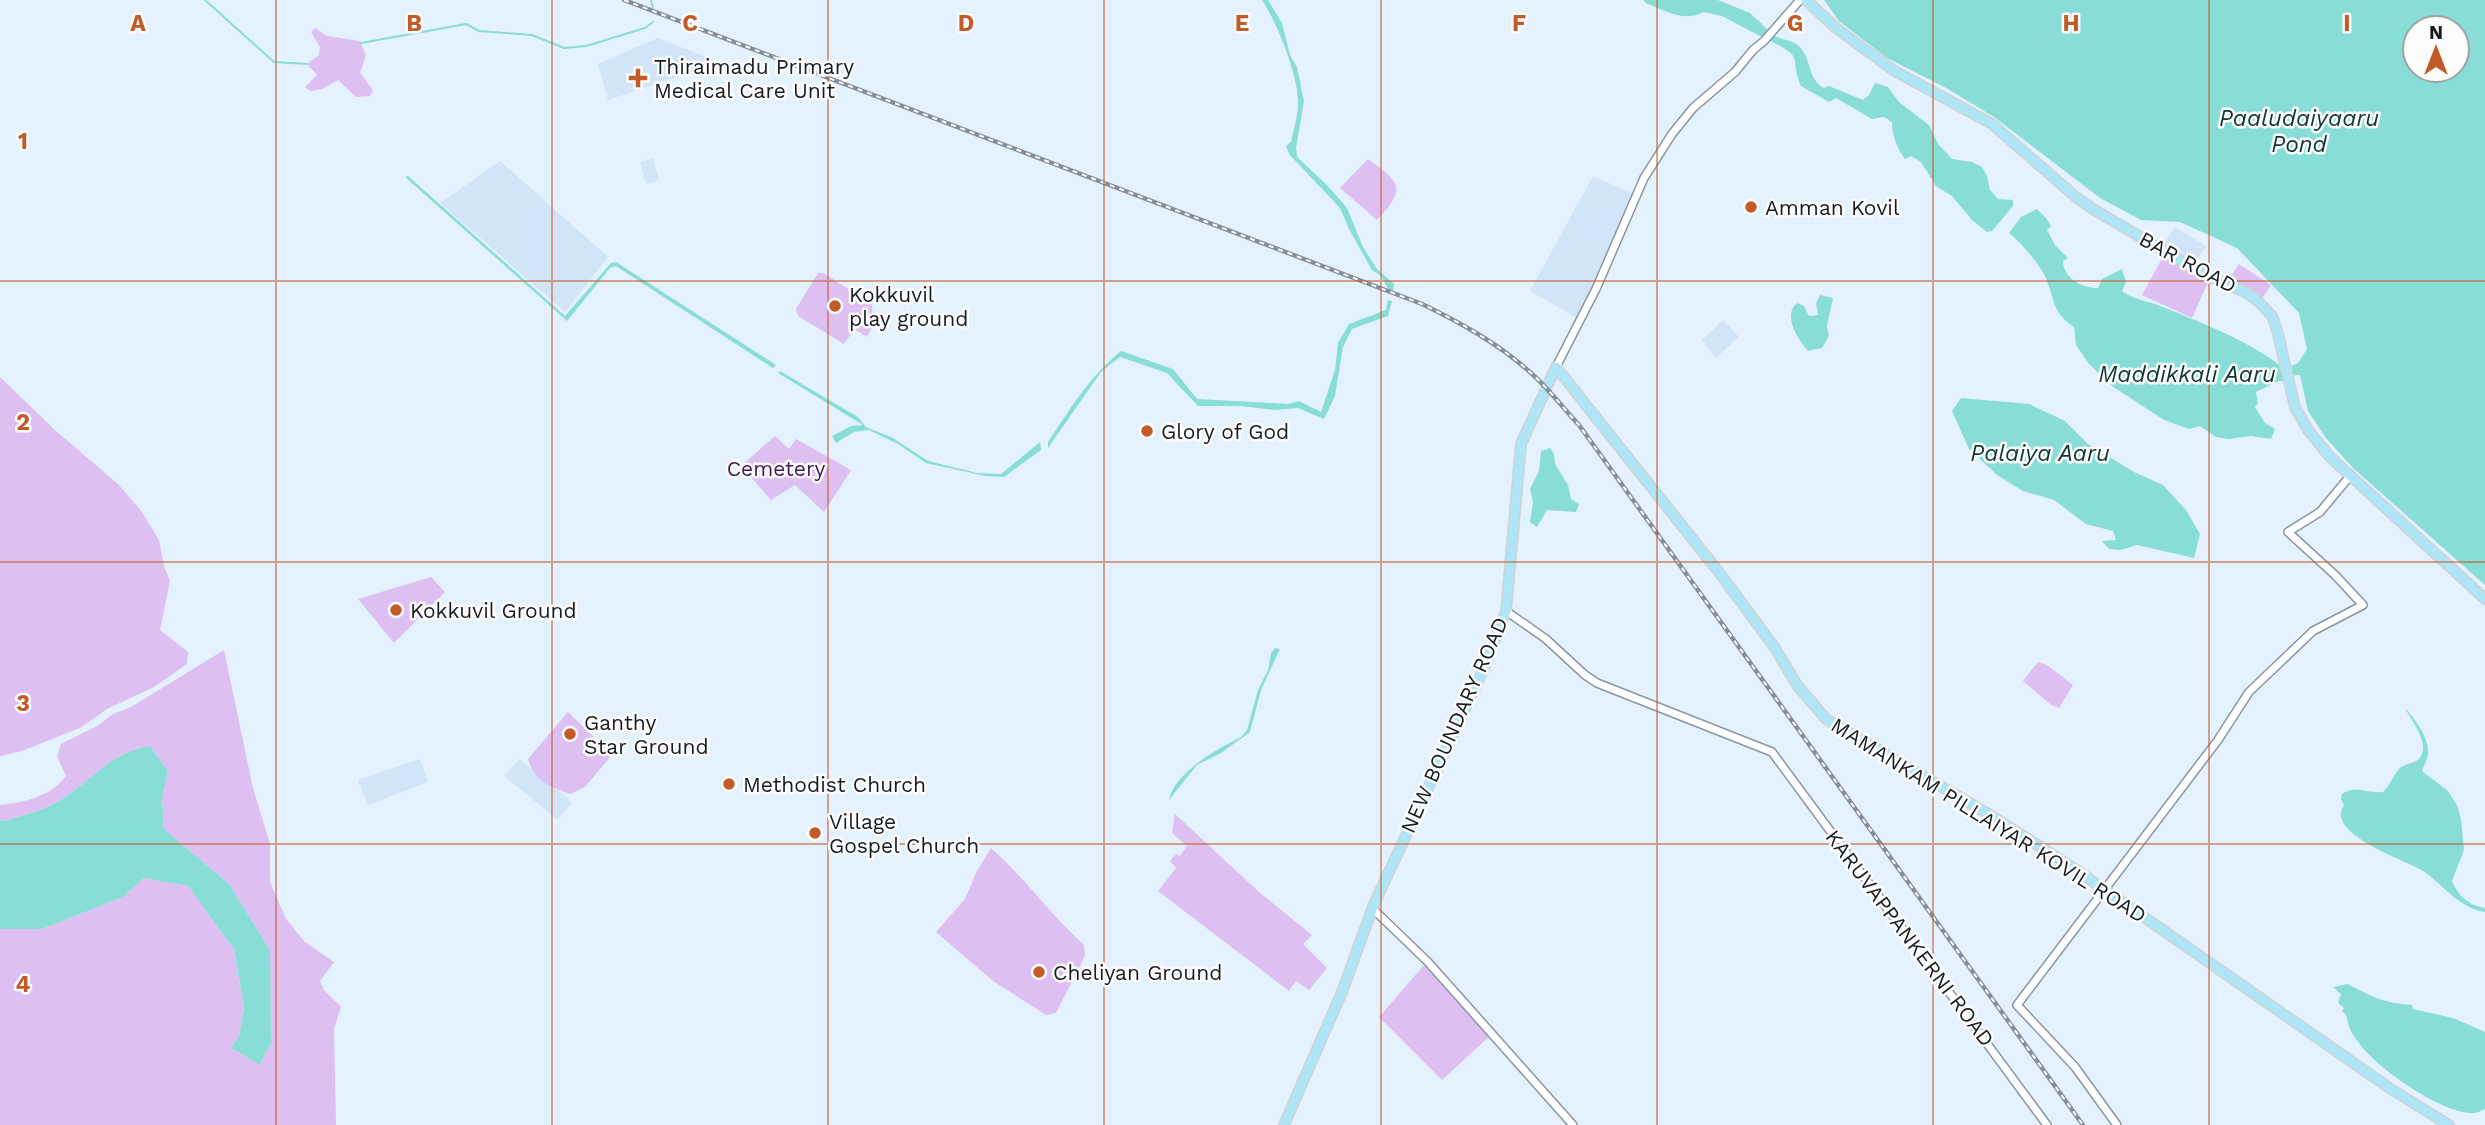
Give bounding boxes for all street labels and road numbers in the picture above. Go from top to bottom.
street label: BAR ROAD [2135,226,2241,298]
street label: NEW BOUNDARY ROAD [1395,613,1513,837]
street label: MAMANKAM PILLAIYAR KOVIL ROAD [1827,712,2151,928]
street label: KARUVAPPANKERNI ROAD [1820,825,2000,1051]

